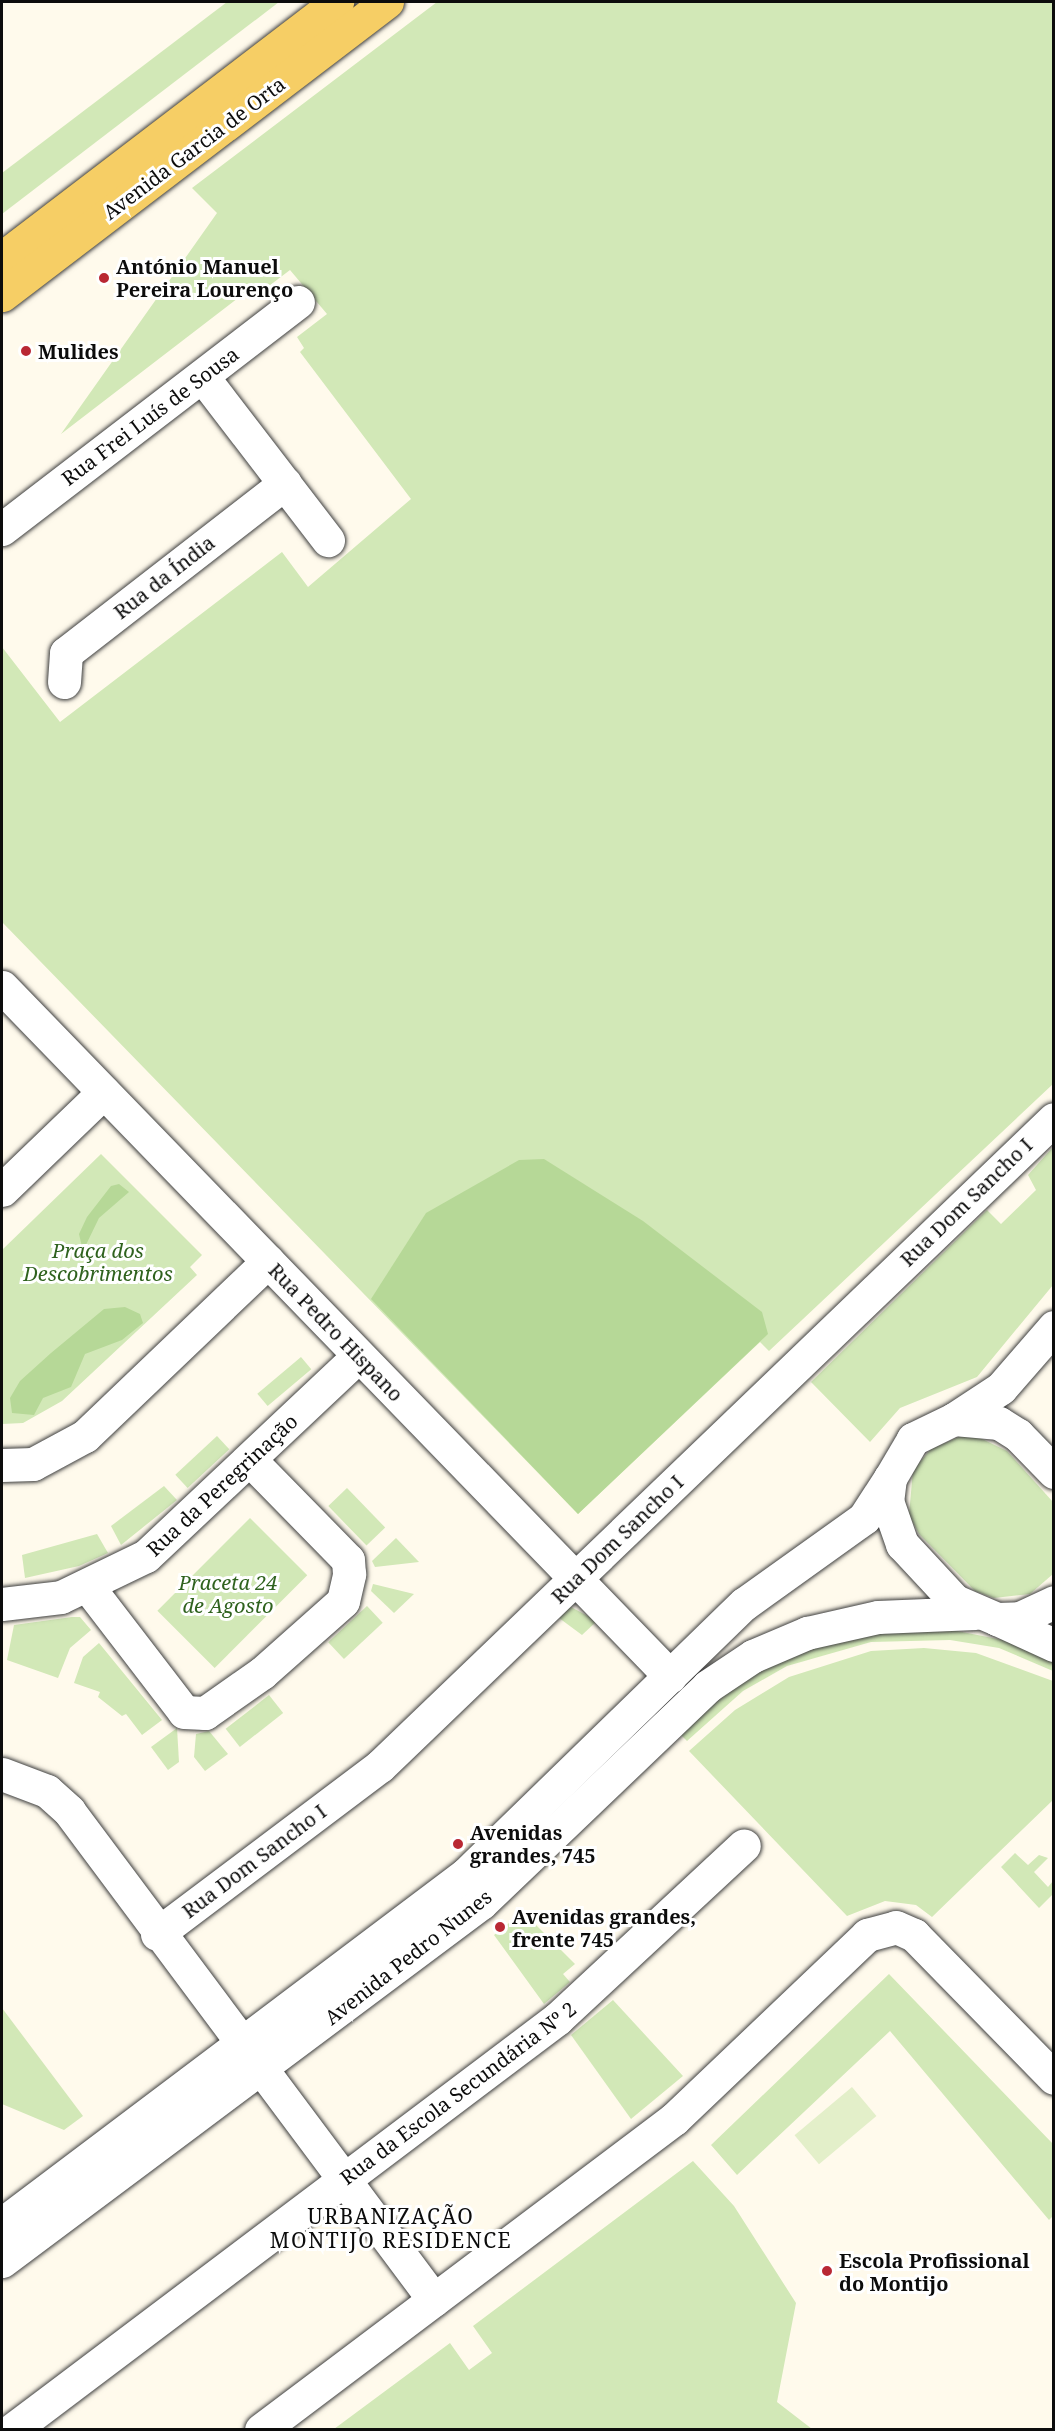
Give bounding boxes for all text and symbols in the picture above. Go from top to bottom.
street label: Avenida Garcia de Orta [98,72,290,224]
place label: António Manuel Pereira Lourenço [116,254,293,301]
marker: António Manuel Pereira Lourenço [97,271,111,285]
place label: Mulides [38,339,118,363]
street label: Rua Frei Luís de Sousa [57,342,243,490]
marker: Mulides [19,344,33,358]
street label: Rua da Índia [109,530,219,624]
street label: Rua Dom Sancho I [895,1133,1037,1271]
park label: Praça dos Descobrimentos [23,1239,173,1286]
street label: Rua Pedro Hispano [264,1258,408,1406]
street label: Rua da Peregrinação [142,1409,302,1561]
street label: Rua Dom Sancho I [546,1470,688,1608]
park label: Praceta 24 de Agosto [178,1571,278,1618]
street label: Rua Dom Sancho I [177,1799,331,1923]
place label: Avenidas grandes, 745 [470,1820,596,1867]
marker: Avenidas grandes, 745 [451,1837,465,1851]
street label: Avenida Pedro Nunes [320,1884,496,2030]
place label: Avenidas grandes, frente 745 [512,1904,696,1951]
marker: Avenidas grandes, frente 745 [493,1920,507,1934]
street label: Rua da Escola Secundária Nº 2 [335,1996,581,2190]
district label: URBANIZAÇÃO MONTIJO RESIDENCE [270,2203,512,2253]
place label: Escola Profissional do Montijo [839,2248,1030,2295]
marker: Escola Profissional do Montijo [820,2264,834,2278]

